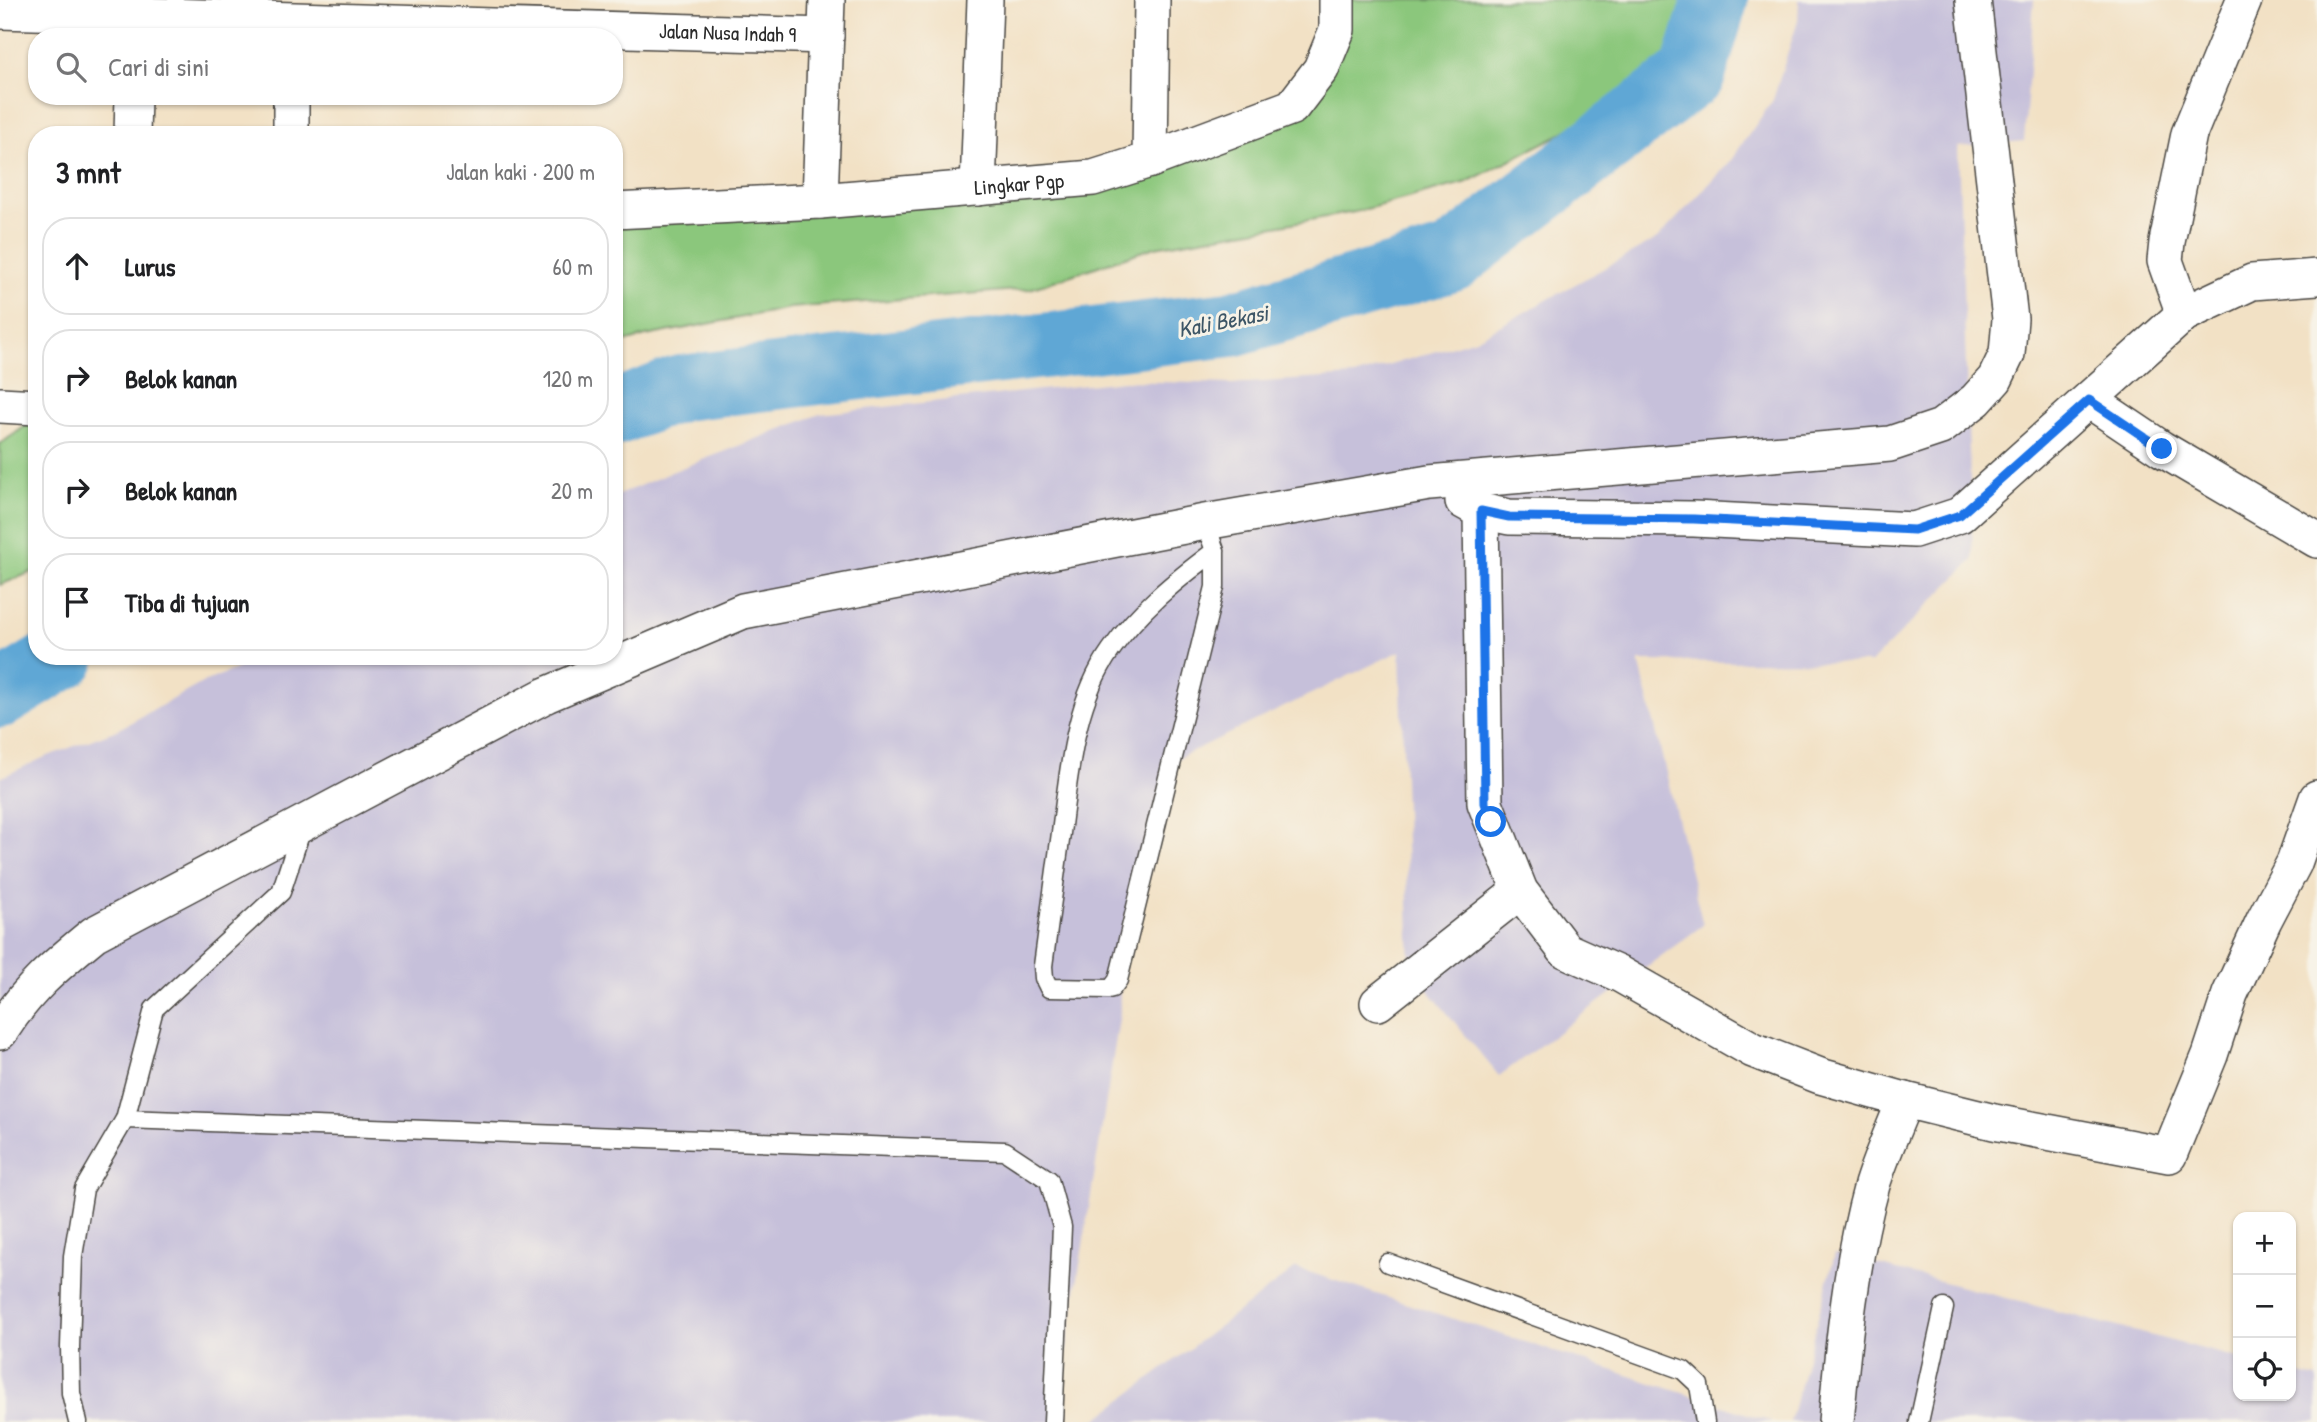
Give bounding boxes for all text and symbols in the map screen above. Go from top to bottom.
street label: Jalan Nusa Indah 9 [659,16,797,49]
search box [28,28,623,105]
icon: search [52,48,90,86]
text: Cari di sini [108,49,210,84]
text: 3 mnt [56,152,121,192]
text: Jalan kaki · 200 m [446,156,595,187]
street label: Lingkar Pgp [973,166,1065,202]
icon: ahead [58,247,96,285]
text: Lurus [125,249,176,284]
text: 60 m [553,251,593,282]
water label: Kali Bekasi [1175,296,1272,344]
icon: right [58,359,96,397]
text: Belok kanan [125,361,237,396]
text: 120 m [543,363,593,394]
route end [2146,433,2177,464]
icon: right [58,471,96,509]
text: Belok kanan [125,473,237,508]
text: 20 m [551,475,593,506]
icon: arrive [58,583,96,621]
text: Tiba di tujuan [125,585,250,620]
route start [1475,806,1506,837]
map controls [2233,1212,2296,1401]
button: + [2233,1212,2296,1275]
button: − [2233,1275,2296,1338]
button: locate [2233,1338,2296,1401]

